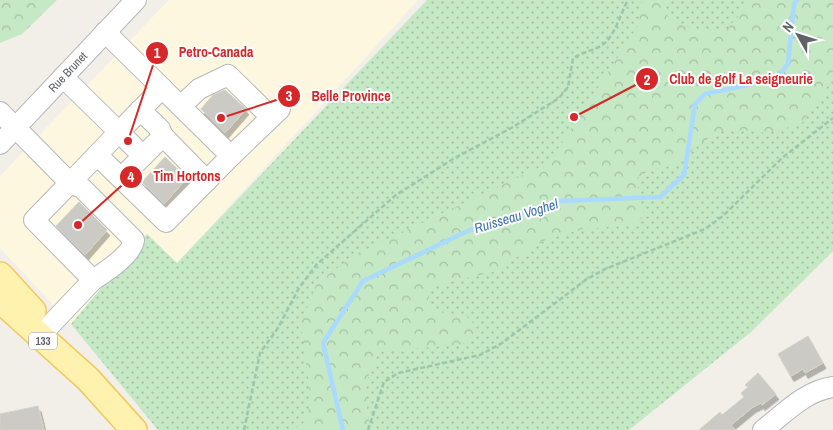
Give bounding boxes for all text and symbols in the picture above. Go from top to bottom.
north arrow [773,10,823,60]
text: N [778,18,798,36]
callout: Petro-Canada [144,38,264,67]
text: 1 [154,42,161,63]
text: Petro-Canada [179,43,254,61]
street label: Rue Brunet [45,48,91,96]
callout: Club de golf La seigneurie [635,65,823,94]
text: 2 [644,69,651,90]
text: Club de golf La seigneurie [669,70,813,88]
callout: Belle Province [276,81,400,110]
text: 3 [286,85,293,106]
text: Belle Province [311,87,391,105]
callout: Tim Hortons [119,162,231,191]
text: 4 [128,166,135,187]
text: Tim Hortons [153,167,221,185]
water label: Ruisseau Voghel [472,195,560,237]
road number: 133 [29,332,57,350]

